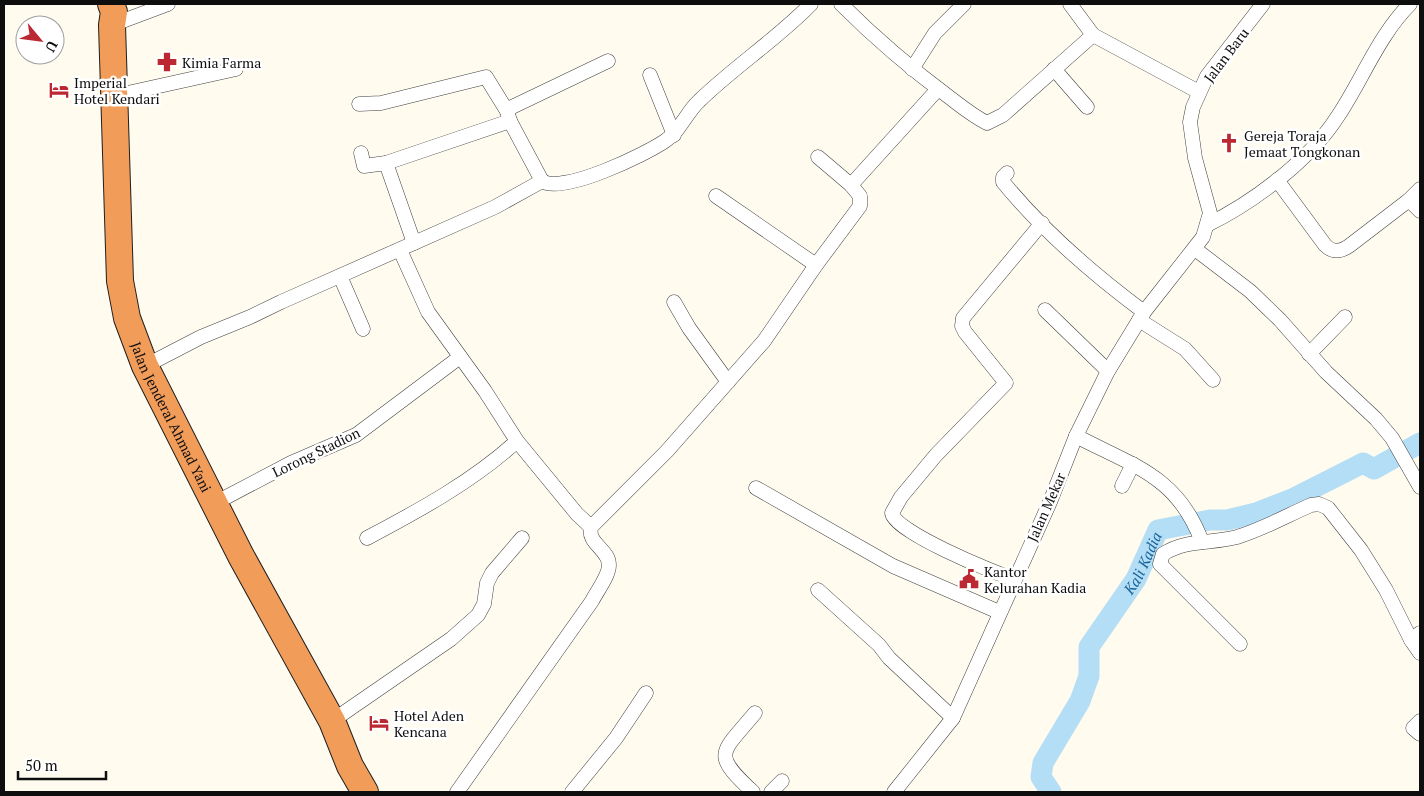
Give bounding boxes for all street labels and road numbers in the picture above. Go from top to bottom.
street label: Jalan Baru [1199,24,1253,86]
street label: Jalan Jenderal Ahmad Yani [127,339,217,495]
street label: Lorong Stadion [269,422,364,481]
street label: Jalan Mekar [1022,469,1070,545]

